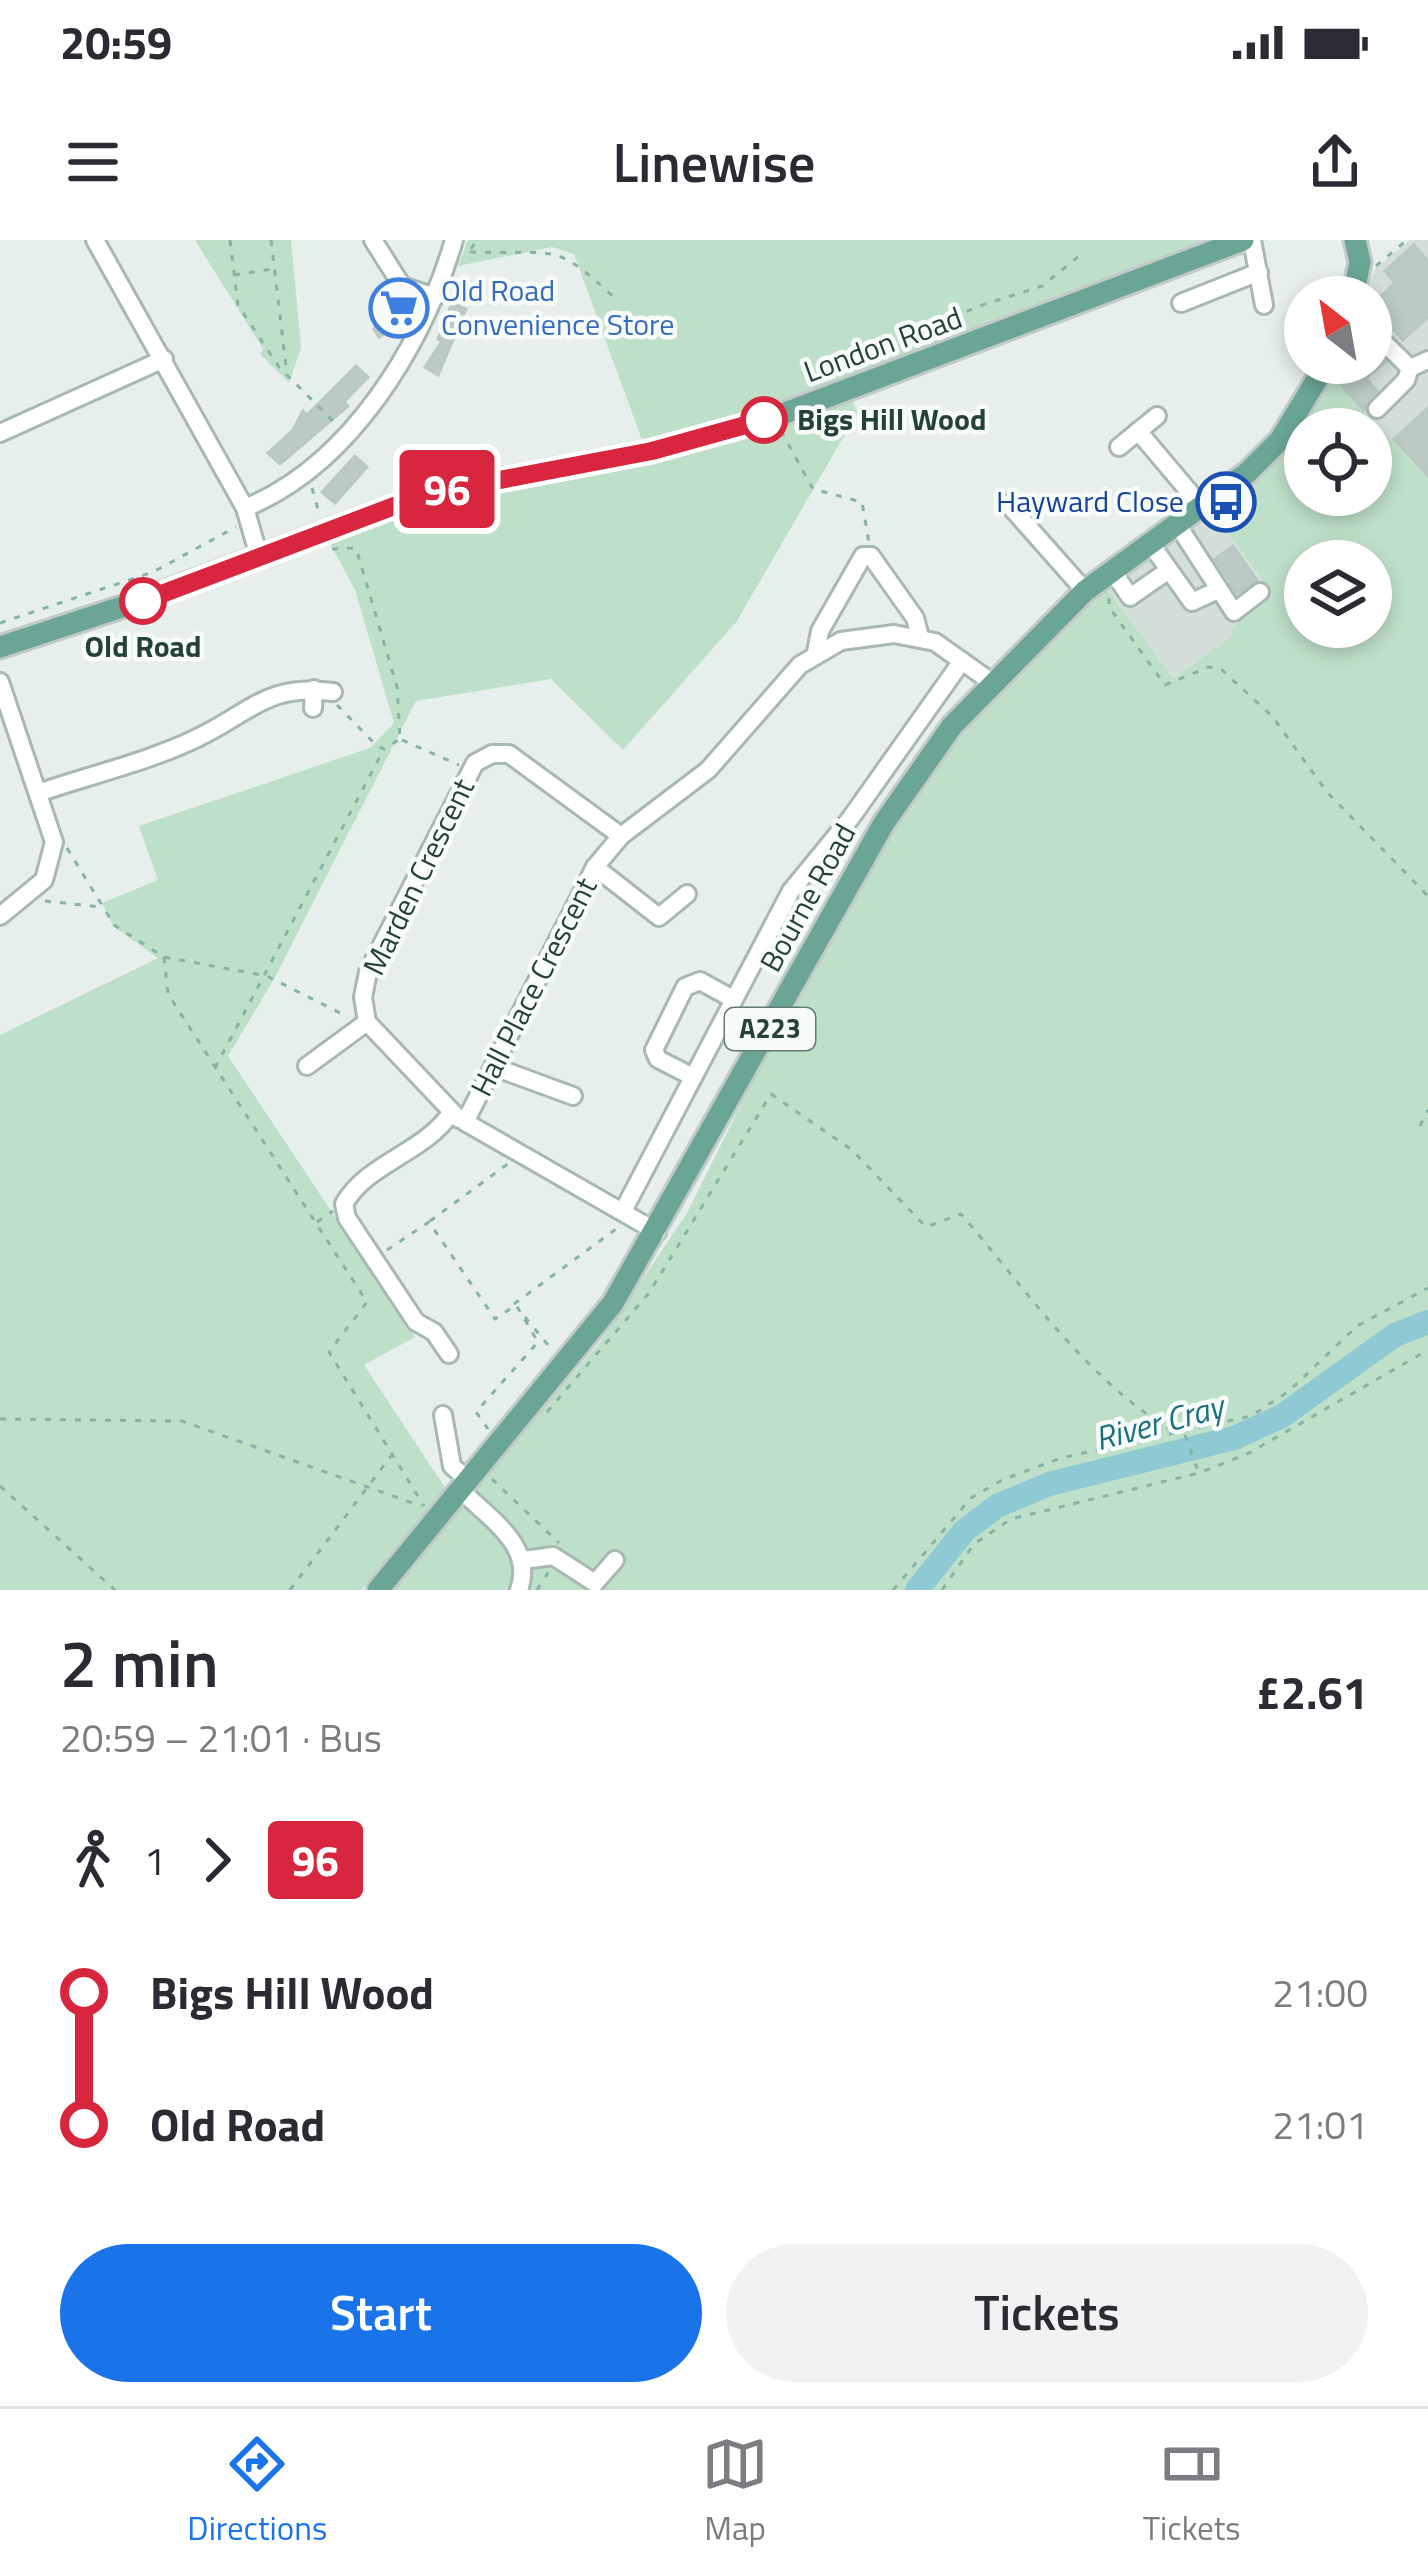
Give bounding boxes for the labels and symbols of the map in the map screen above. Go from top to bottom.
place label: Old Road Convenience Store [441,267,674,347]
north arrow [1284,276,1392,384]
supermarket icon: Old Road Convenience Store [368,277,430,339]
street label: London Road [797,294,968,394]
place label: Bigs Hill Wood [797,396,986,442]
marker: Bigs Hill Wood [742,398,786,442]
line badge: 96 [393,450,501,528]
bus stop icon: Hayward Close [1195,471,1257,533]
place label: Hayward Close [996,478,1184,524]
marker: Old Road [121,579,165,623]
place label: Old Road [85,623,201,669]
street label: Marden Crescent [351,770,486,983]
street label: Bourne Road [747,815,867,980]
street label: Hall Place Crescent [458,869,608,1104]
road number: A223 [725,1008,815,1050]
water label: River Cray [1089,1380,1233,1463]

